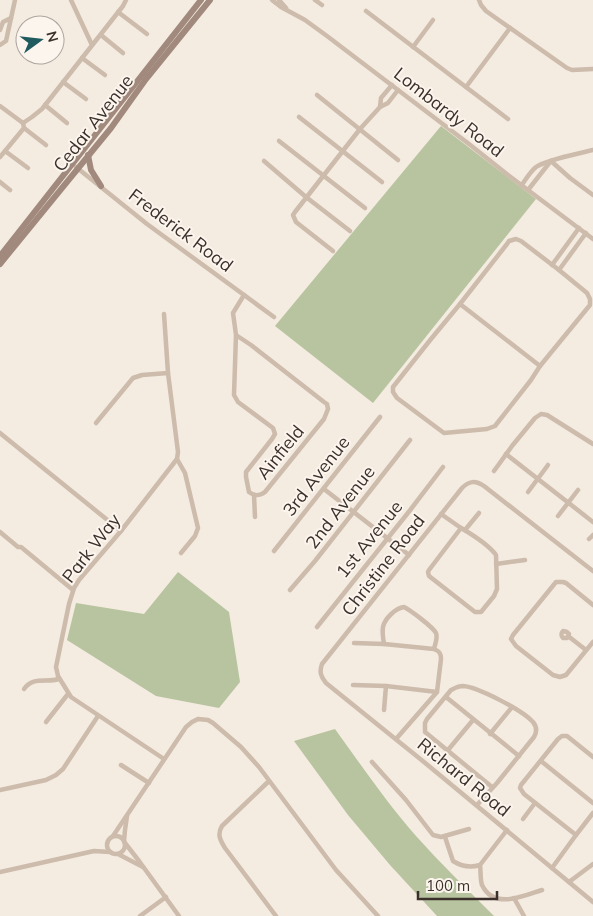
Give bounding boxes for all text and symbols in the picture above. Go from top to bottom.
north arrow [15,15,65,65]
text: N [42,29,63,44]
street label: Lombardy Road [390,62,508,162]
street label: Cedar Avenue [48,70,138,176]
street label: Frederick Road [124,183,238,277]
street label: Ainfield [251,420,309,484]
street label: 3rd Avenue [278,431,354,521]
street label: 2nd Avenue [300,461,380,553]
street label: 1st Avenue [331,495,407,583]
street label: Park Way [57,508,126,587]
street label: Christine Road [336,510,430,620]
street label: Richard Road [413,732,515,822]
scale bar [418,868,497,900]
text: 100 m [426,876,470,895]

